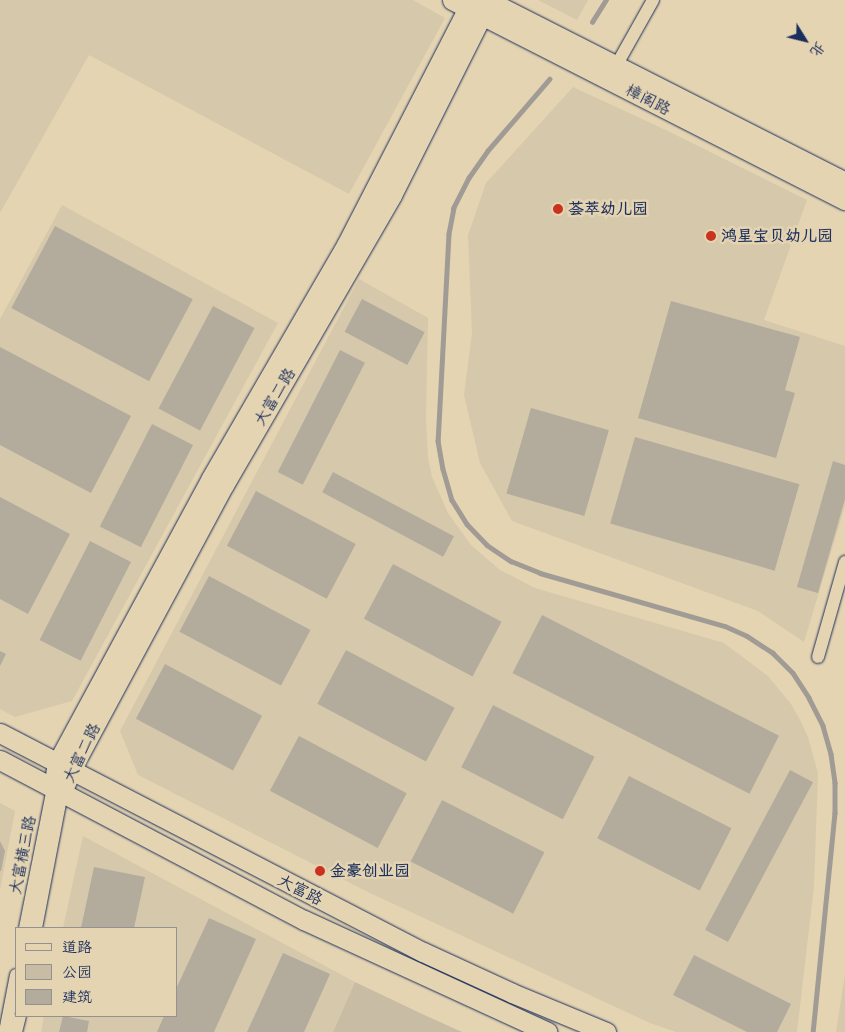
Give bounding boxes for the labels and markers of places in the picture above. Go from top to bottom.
place label: 荟萃幼儿园 [568,199,648,219]
marker: 荟萃幼儿园 [552,203,564,215]
place label: 鸿星宝贝幼儿园 [721,226,833,246]
marker: 鸿星宝贝幼儿园 [705,230,717,242]
place label: 金豪创业园 [330,861,410,881]
marker: 金豪创业园 [314,865,326,877]

